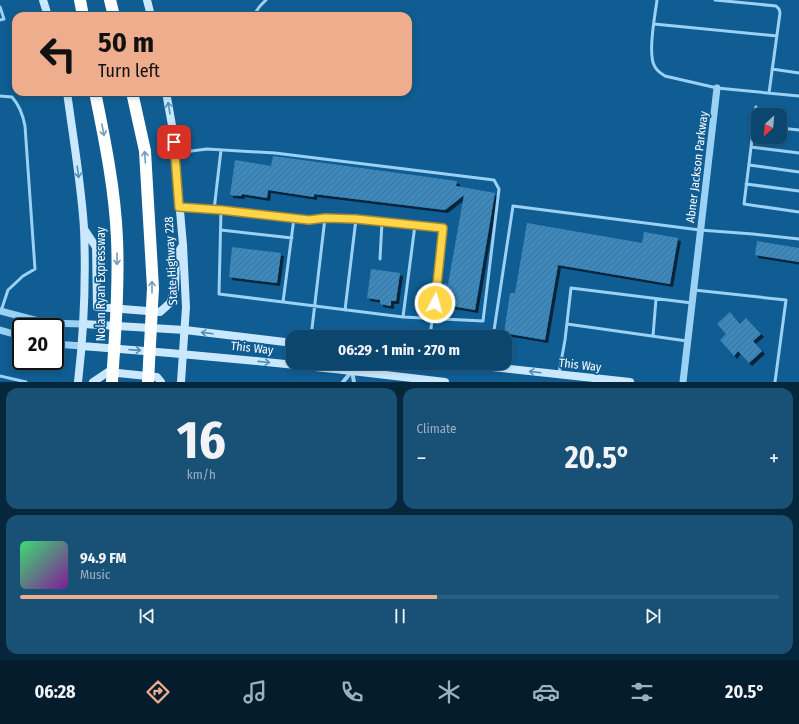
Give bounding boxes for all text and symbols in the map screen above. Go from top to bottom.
text: 50 m [98,26,154,59]
icon: left [32,28,84,80]
text: Turn left [98,60,160,82]
one-way arrow [165,102,173,115]
north arrow [751,108,787,144]
map controls [751,108,787,144]
street label: Abner Jackson Parkway [683,110,711,224]
one-way arrow [99,123,107,136]
pin [157,125,191,159]
icon: arrive [163,131,185,153]
one-way arrow [142,151,149,164]
one-way arrow [74,165,82,178]
street label: State Highway 228 [162,216,180,306]
street label: Nolan Ryan Expressway [94,226,108,341]
one-way arrow [113,252,121,265]
one-way arrow [148,281,156,294]
position arrow [414,282,456,324]
speed limit sign: 20 [12,318,64,370]
one-way arrow [201,329,214,336]
street label: This Way [230,339,275,357]
text: 06:29 · 1 min · 270 m [338,341,460,359]
one-way arrow [128,346,141,353]
street label: This Way [558,356,603,374]
one-way arrow [257,358,270,365]
one-way arrow [529,368,542,376]
text: 16 [177,409,226,472]
text: Climate [417,421,457,436]
text: 20.5° [565,440,631,476]
text: − [417,445,426,472]
text: + [769,445,779,472]
text: km/h [187,467,216,482]
text: 94.9 FM [80,549,126,567]
text: Music [80,567,110,582]
icon: previous [136,605,158,627]
icon: pause [389,605,411,627]
icon: next [642,605,664,627]
icon: directions [144,678,172,706]
icon: music [241,678,269,706]
icon: phone [338,678,366,706]
icon: climate [435,678,463,706]
icon: car [532,678,560,706]
icon: filters [628,678,656,706]
text: 06:28 [34,681,76,703]
text: 20.5° [725,681,765,703]

